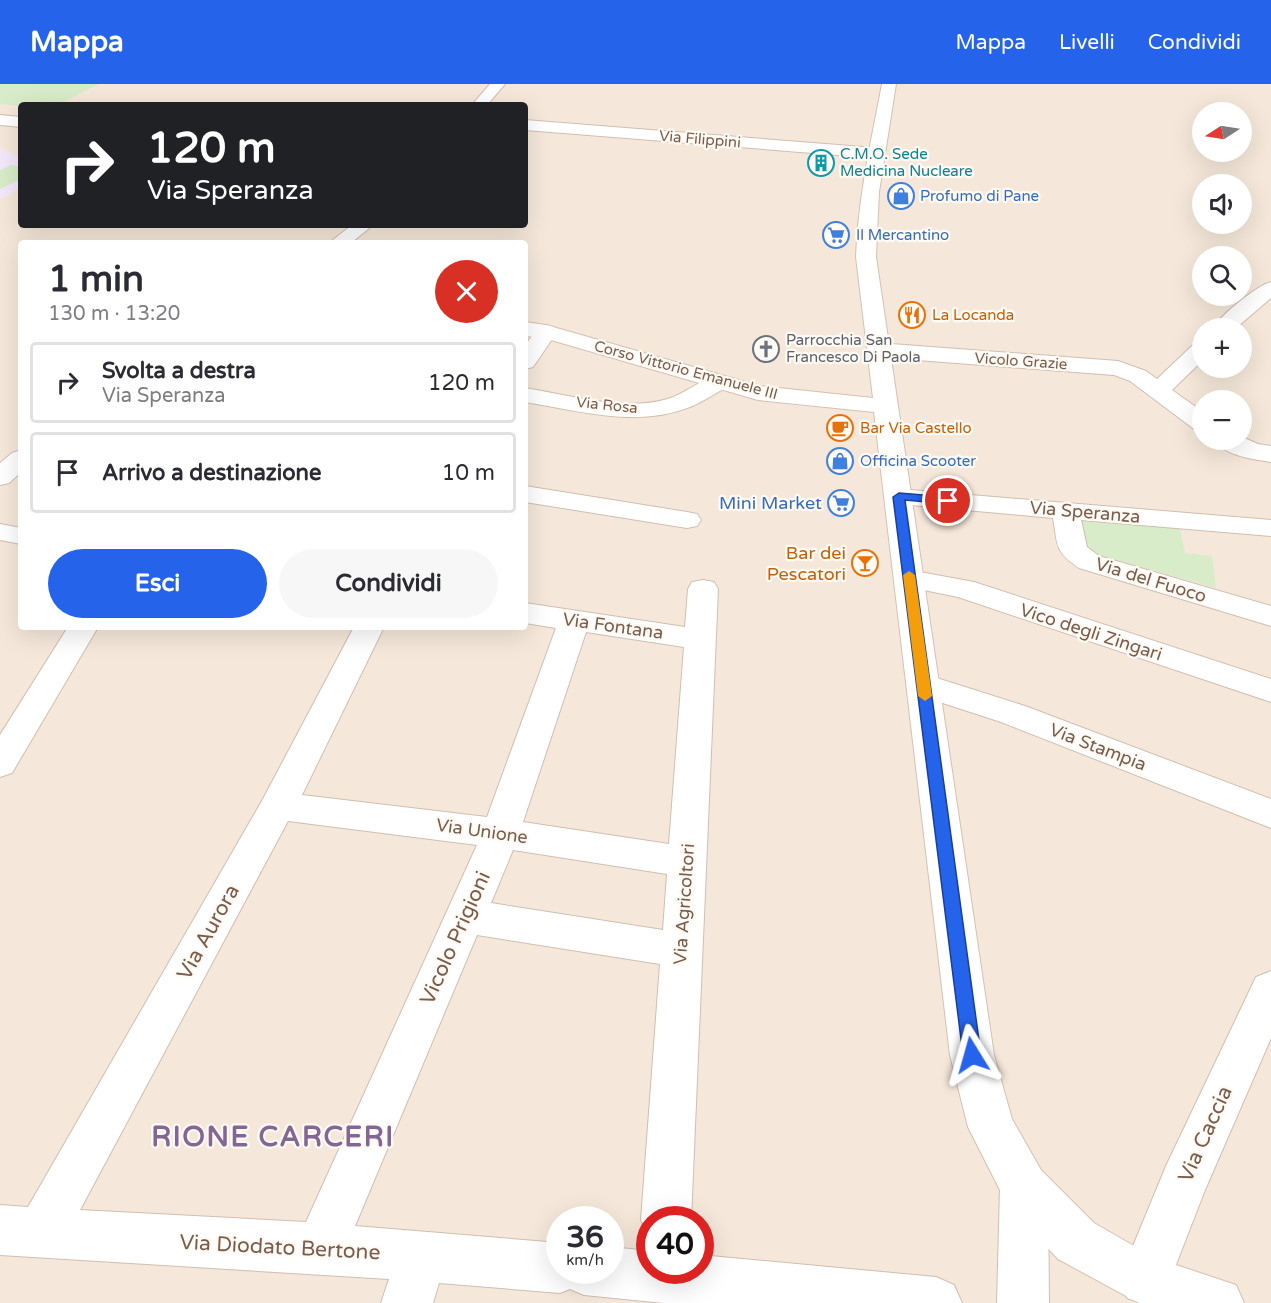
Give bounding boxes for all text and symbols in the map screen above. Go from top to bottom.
text: Mappa [30,25,124,59]
text: Mappa [956,30,1026,55]
text: Livelli [1059,30,1115,55]
text: Condividi [1148,30,1241,55]
north arrow [1192,102,1252,162]
map controls [1192,102,1252,450]
text: 120 m [147,123,276,174]
icon: right [48,126,126,204]
street label: Via Filippini [658,126,742,152]
place label: C.M.O. Sede Medicina Nucleare [840,145,973,180]
building icon: C.M.O. Sede Medicina Nucleare [806,148,836,178]
text: Via Speranza [147,174,314,207]
button: sound [1192,174,1252,234]
shop icon: Profumo di Pane [886,181,916,211]
place label: Profumo di Pane [920,187,1039,205]
supermarket icon: Il Mercantino [821,220,851,250]
place label: Il Mercantino [856,226,949,244]
button: search [1192,246,1252,306]
text: 1 min [48,258,144,301]
button: close [435,260,498,323]
restaurant icon: La Locanda [897,300,927,330]
text: 130 m · 13:20 [48,302,180,326]
place label: La Locanda [932,306,1014,324]
button: + [1192,318,1252,378]
place label: Parrocchia San Francesco Di Paola [786,331,921,366]
church icon: Parrocchia San Francesco Di Paola [751,334,781,364]
street label: Corso Vittorio Emanuele III [592,337,780,403]
street label: Vicolo Grazie [974,349,1068,373]
text: Svolta a destra [102,358,256,384]
icon: right [51,366,84,399]
text: 120 m [428,370,495,396]
text: Via Speranza [102,384,225,408]
button: − [1192,390,1252,450]
street label: Via Rosa [575,393,639,417]
cafe icon: Bar Via Castello [825,413,855,443]
place label: Bar Via Castello [860,419,972,437]
shop icon: Officina Scooter [825,446,855,476]
place label: Officina Scooter [860,452,976,470]
icon: arrive [51,456,84,489]
text: Arrivo a destinazione [102,460,321,486]
text: 10 m [441,460,495,486]
pin [922,475,973,526]
icon: arrive [931,484,964,517]
supermarket icon: Mini Market [826,488,856,518]
place label: Mini Market [719,492,822,514]
street label: Via Speranza [1029,496,1141,528]
place label: Bar dei Pescatori [767,542,846,585]
bar icon: Bar dei Pescatori [850,548,880,578]
button: Esci [48,549,267,618]
button: Condividi [279,549,498,618]
street label: Via del Fuoco [1093,553,1209,607]
street label: Vico degli Zingari [1017,599,1165,665]
street label: Via Fontana [561,608,665,644]
street label: Via Stampia [1047,718,1149,776]
street label: Via Unione [435,814,529,848]
street label: Via Agricoltori [669,843,699,965]
street label: Vicolo Prigioni [415,868,496,1009]
street label: Via Aurora [172,880,245,984]
position arrow [940,1023,1004,1087]
street label: Via Caccia [1173,1082,1238,1186]
district label: RIONE CARCERI [151,1120,395,1154]
speed limit sign: 40 [636,1206,714,1284]
text: 36 [566,1219,604,1256]
street label: Via Diodato Bertone [179,1230,381,1265]
text: km/h [566,1251,604,1269]

